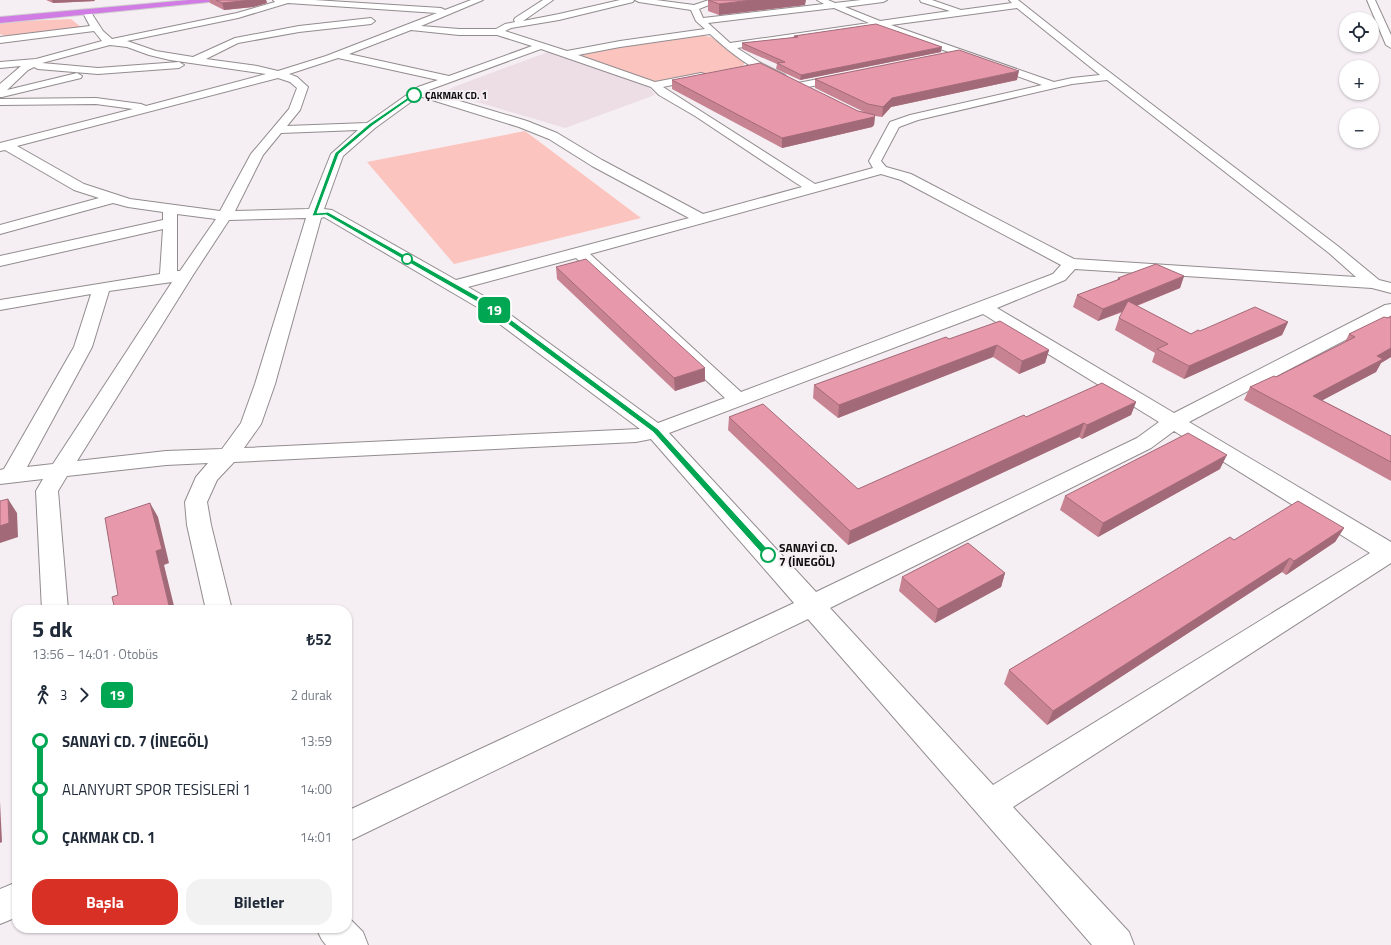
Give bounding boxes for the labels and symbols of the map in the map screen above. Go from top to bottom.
marker: ÇAKMAK CD. 1 [406,87,422,103]
place label: ÇAKMAK CD. 1 [425,88,487,103]
unlabelled marker [401,253,413,265]
line badge: 19 [476,297,512,323]
place label: SANAYİ CD. 7 (İNEGÖL) [779,538,838,571]
marker: SANAYİ CD. 7 (İNEGÖL) [760,547,776,563]

